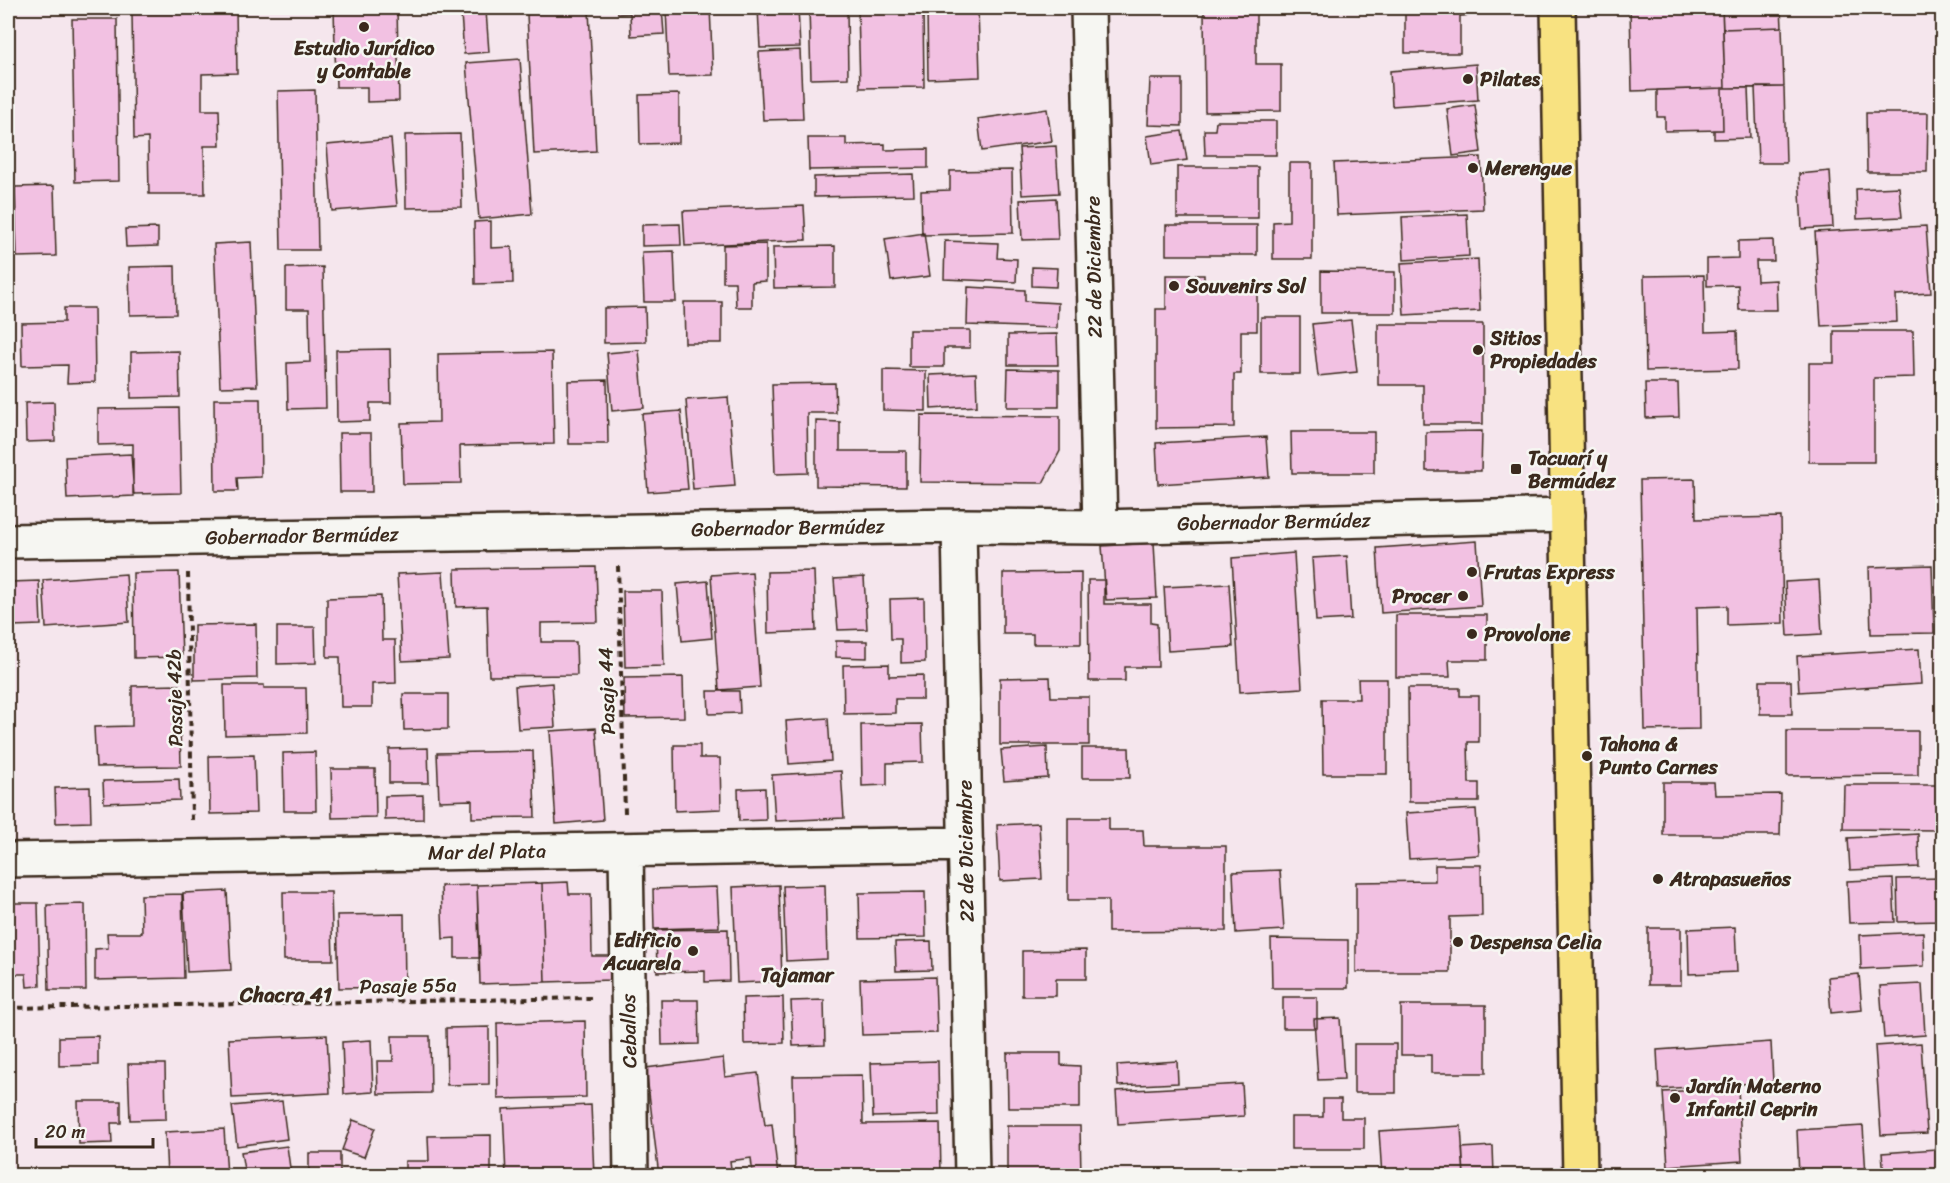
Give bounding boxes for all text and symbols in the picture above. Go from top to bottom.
marker: Estudio Jurídico y Contable [357,20,371,34]
place label: Estudio Jurídico y Contable [294,31,434,89]
place label: Pilates [1480,62,1541,97]
marker: Pilates [1461,72,1475,86]
place label: Merengue [1484,151,1573,186]
marker: Merengue [1466,161,1480,175]
street label: 22 de Diciembre [1075,196,1113,338]
place label: Souvenirs Sol [1185,269,1307,304]
marker: Souvenirs Sol [1167,279,1181,293]
place label: Sitios Propiedades [1489,321,1598,379]
marker: Sitios Propiedades [1471,343,1485,357]
place label: Tacuarí y Bermúdez [1528,441,1617,499]
marker: Tacuarí y Bermúdez [1509,462,1523,476]
street label: Gobernador Bermúdez [1177,503,1372,541]
street label: Gobernador Bermúdez [691,509,886,547]
street label: Gobernador Bermúdez [205,517,400,555]
place label: Frutas Express [1483,555,1616,590]
marker: Frutas Express [1465,565,1479,579]
place label: Procer [1392,579,1453,614]
marker: Procer [1456,589,1470,603]
place label: Provolone [1484,617,1571,652]
marker: Provolone [1465,627,1479,641]
street label: Pasaje 44 [588,647,626,735]
street label: Pasaje 42b [157,649,193,747]
place label: Tahona & Punto Carnes [1599,727,1719,785]
marker: Tahona & Punto Carnes [1580,749,1594,763]
street label: 22 de Diciembre [947,780,985,922]
street label: Mar del Plata [428,833,546,871]
place label: Atrapasueños [1669,862,1792,897]
marker: Atrapasueños [1651,872,1665,886]
place label: Edificio Acuarela [603,923,681,981]
place label: Despensa Celia [1470,925,1603,960]
marker: Despensa Celia [1451,935,1465,949]
marker: Edificio Acuarela [686,944,700,958]
district label: Tajamar [761,956,835,994]
street label: Pasaje 55a [359,968,457,1004]
district label: Chacra 41 [239,976,332,1014]
street label: Ceballos [611,993,647,1068]
place label: Jardín Materno Infantil Ceprin [1686,1069,1821,1127]
marker: Jardín Materno Infantil Ceprin [1668,1091,1682,1105]
scale bar [36,1111,153,1149]
text: 20 m [45,1116,85,1148]

